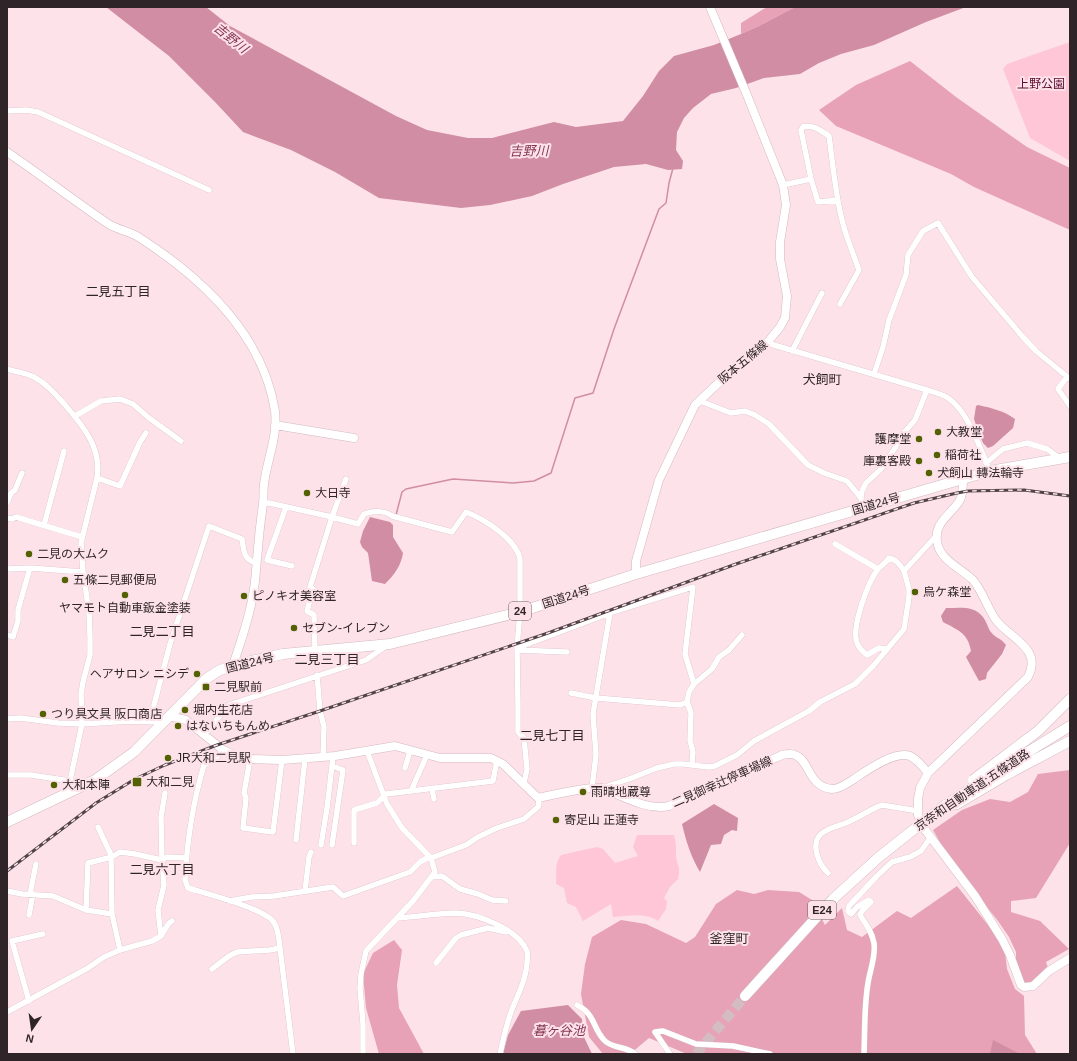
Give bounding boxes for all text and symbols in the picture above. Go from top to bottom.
water label: 吉野川 [211,20,252,57]
park label: 上野公園 [1017,77,1065,91]
water label: 吉野川 [509,143,551,159]
district label: 二見五丁目 [85,284,151,299]
street label: 阪本五條線 [716,337,770,387]
district label: 犬飼町 [802,372,842,387]
place label: 大教堂 [946,425,982,439]
marker: 大教堂 [933,427,943,437]
place label: 護摩堂 [875,432,911,446]
marker: 護摩堂 [914,434,924,444]
place label: 稲荷社 [945,448,981,462]
marker: 稲荷社 [932,450,942,460]
place label: 庫裏客殿 [863,454,911,468]
marker: 庫裏客殿 [914,456,924,466]
place label: 犬飼山 轉法輪寺 [937,466,1024,480]
marker: 犬飼山 轉法輪寺 [924,468,934,478]
place label: 大日寺 [315,486,351,500]
marker: 大日寺 [302,488,312,498]
street label: 国道24号 [850,490,902,518]
place label: 二見の大ムク [37,547,109,561]
marker: 二見の大ムク [24,549,34,559]
place label: 五條二見郵便局 [73,573,157,587]
marker: 五條二見郵便局 [60,575,70,585]
street label: 国道24号 [540,583,592,611]
place label: 烏ケ森堂 [923,585,971,599]
marker: 烏ケ森堂 [910,587,920,597]
place label: ピノキオ美容室 [252,589,336,603]
marker: ヤマモト自動車鈑金塗装 [120,590,130,600]
marker: ピノキオ美容室 [239,591,249,601]
place label: ヤマモト自動車鈑金塗装 [59,601,191,615]
road number: 24 [509,602,531,620]
place label: セブン-イレブン [302,621,390,635]
marker: セブン-イレブン [289,623,299,633]
district label: 二見二丁目 [129,624,195,639]
street label: 国道24号 [224,650,276,676]
district label: 二見三丁目 [294,652,360,667]
place label: ヘアサロン ニシデ [90,667,189,681]
marker: ヘアサロン ニシデ [192,669,202,679]
place label: 二見駅前 [214,680,262,694]
marker: 二見駅前 [201,682,211,692]
place label: 堀内生花店 [193,703,253,717]
marker: 堀内生花店 [180,705,190,715]
place label: つり具文具 阪口商店 [51,707,162,721]
marker: つり具文具 阪口商店 [38,709,48,719]
place label: はないちもんめ [186,719,270,733]
marker: はないちもんめ [173,721,183,731]
district label: 二見七丁目 [519,728,585,743]
street label: 京奈和自動車道;五條道路 [912,746,1032,834]
place label: JR大和二見駅 [176,751,251,765]
marker: JR大和二見駅 [163,753,173,763]
street label: 二見御幸辻停車場線 [670,754,774,810]
place label: 大和二見 [146,775,194,789]
marker: 大和二見 [131,776,143,788]
place label: 大和本陣 [62,778,110,792]
marker: 大和本陣 [49,780,59,790]
place label: 雨晴地蔵尊 [591,785,651,799]
marker: 雨晴地蔵尊 [578,787,588,797]
place label: 寄足山 正蓮寺 [564,813,639,827]
marker: 寄足山 正蓮寺 [551,815,561,825]
district label: 二見六丁目 [129,862,195,877]
road number: E24 [808,901,836,919]
district label: 釜窪町 [709,931,749,946]
north arrow [12,1009,52,1049]
water label: 暮ヶ谷池 [533,1023,587,1038]
text: N [24,1032,35,1045]

